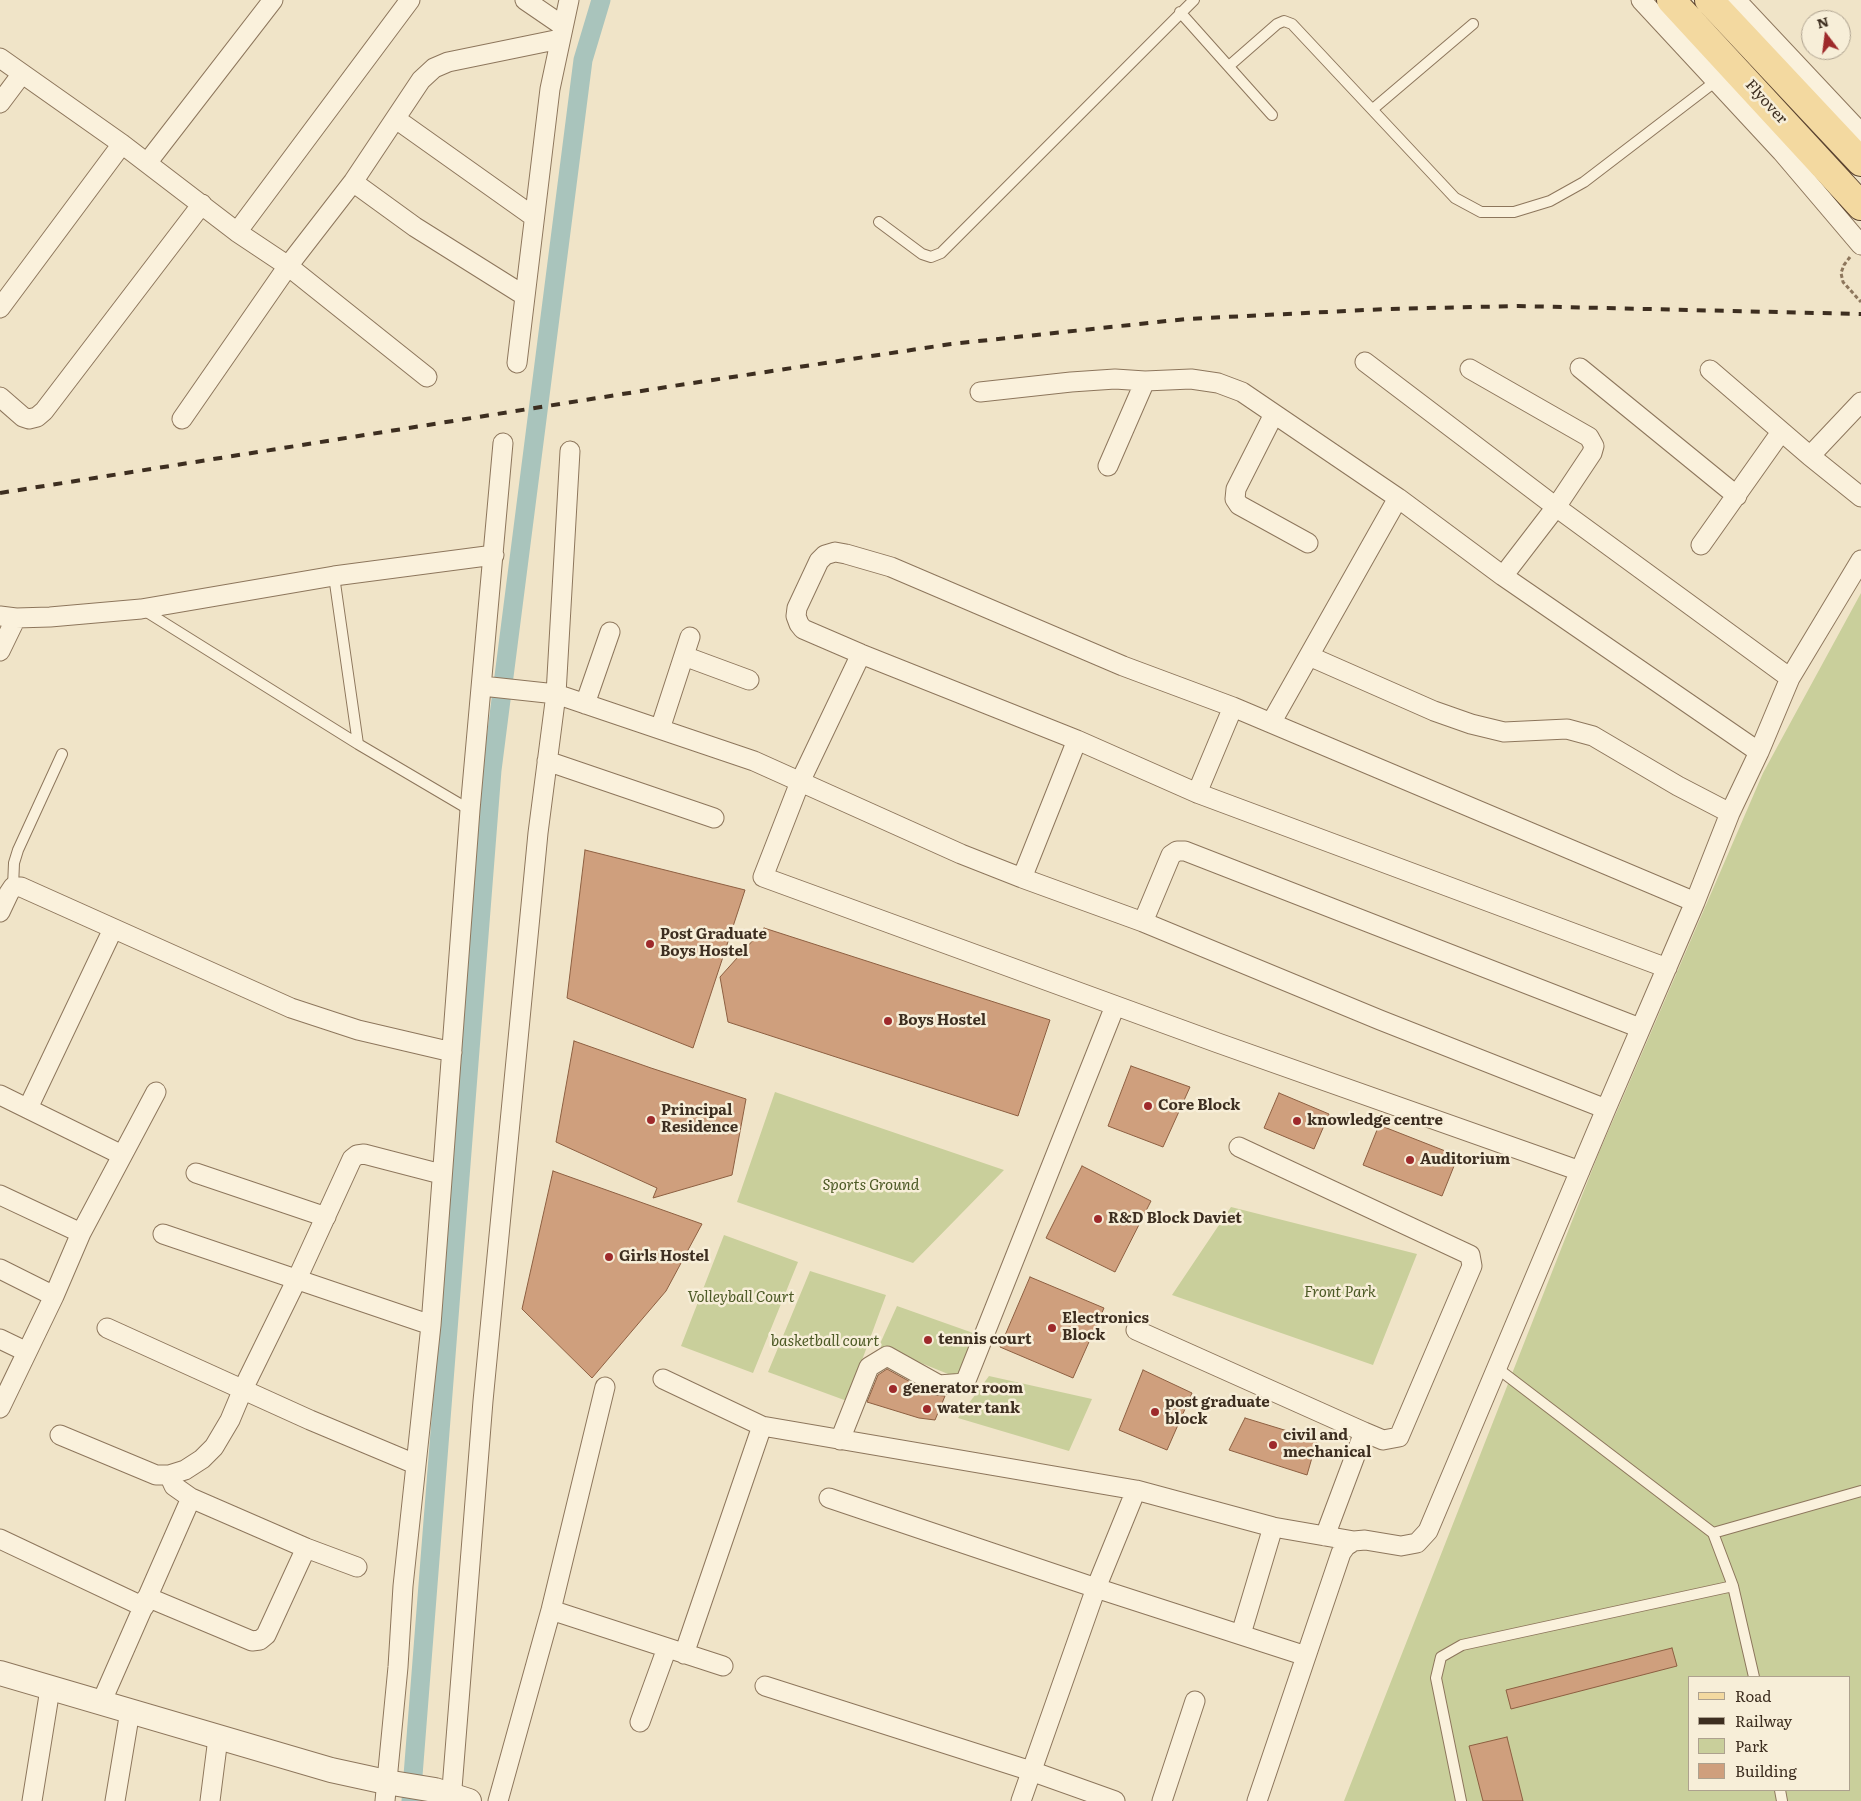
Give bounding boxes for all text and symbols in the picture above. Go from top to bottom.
north arrow [1801,10,1851,60]
text: N [1814,10,1831,33]
street label: Flyover [1741,76,1791,128]
place label: Post Graduate Boys Hostel [660,926,767,961]
marker: Post Graduate Boys Hostel [644,938,656,950]
place label: Boys Hostel [898,1012,986,1030]
marker: Boys Hostel [882,1015,894,1027]
place label: Core Block [1158,1097,1240,1115]
marker: Core Block [1142,1100,1154,1112]
place label: Principal Residence [661,1102,738,1137]
place label: knowledge centre [1307,1112,1443,1130]
marker: Principal Residence [645,1114,657,1126]
marker: knowledge centre [1291,1115,1303,1127]
place label: Auditorium [1420,1151,1510,1169]
marker: Auditorium [1404,1154,1416,1166]
park label: Sports Ground [823,1177,919,1195]
place label: R&D Block Daviet [1108,1210,1242,1228]
marker: R&D Block Daviet [1092,1213,1104,1225]
place label: Girls Hostel [619,1248,709,1266]
marker: Girls Hostel [603,1251,615,1263]
park label: Front Park [1304,1284,1376,1302]
park label: Volleyball Court [687,1289,795,1307]
place label: Electronics Block [1062,1310,1149,1345]
marker: Electronics Block [1046,1322,1058,1334]
place label: tennis court [938,1331,1032,1349]
park label: basketball court [771,1333,879,1351]
marker: tennis court [922,1334,934,1346]
place label: generator room [903,1380,1023,1398]
marker: generator room [887,1383,899,1395]
place label: post graduate block [1165,1394,1270,1429]
place label: water tank [937,1400,1020,1418]
marker: water tank [921,1403,933,1415]
marker: post graduate block [1149,1406,1161,1418]
place label: civil and mechanical [1283,1427,1371,1462]
marker: civil and mechanical [1267,1439,1279,1451]
legend [1688,1676,1851,1791]
text: Road [1735,1684,1771,1707]
text: Railway [1735,1709,1792,1732]
text: Park [1735,1734,1768,1757]
text: Building [1735,1759,1797,1782]

